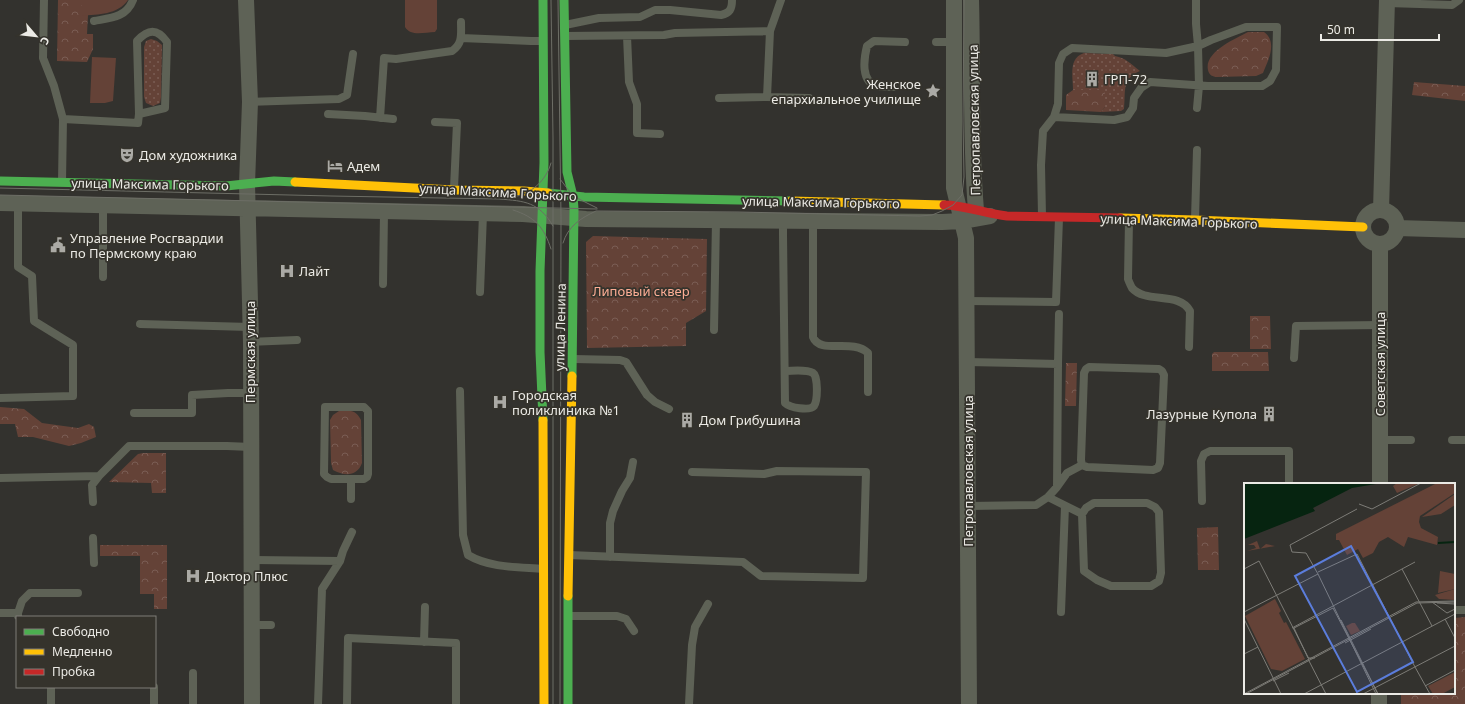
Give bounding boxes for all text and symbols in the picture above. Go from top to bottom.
north arrow [16,16,56,56]
scale bar [1321,16,1439,42]
text: 50 m [1327,21,1355,38]
text: С [37,34,54,48]
street label: Петропавловская улица [964,44,984,196]
building icon: ГРП-72 [1083,70,1101,88]
place label: ГРП-72 [1104,70,1147,88]
place label: Женское епархиальное училище [771,75,921,108]
place icon: Женское епархиальное училище [924,82,942,100]
theatre icon: Дом художника [118,146,136,164]
place label: Дом художника [139,146,237,164]
hotel icon: Адем [326,157,344,175]
place label: Адем [347,157,380,175]
street label: улица Максима Горького [71,174,229,194]
street label: улица Максима Горького [419,179,577,205]
street label: улица Максима Горького [742,192,900,212]
street label: улица Максима Горького [1100,209,1258,233]
place label: Управление Росгвардии по Пермскому краю [70,229,224,262]
public building icon: Управление Росгвардии по Пермскому краю [49,236,67,254]
hospital icon: Лайт [278,262,296,280]
place label: Лайт [299,262,329,280]
park label: Липовый сквер [592,282,690,300]
street label: улица Ленина [550,283,570,371]
street label: Пермская улица [241,301,259,403]
street label: Советская улица [1371,312,1389,416]
place label: Городская поликлиника №1 [512,386,620,419]
hospital icon: Городская поликлиника №1 [491,393,509,411]
street label: Петропавловская улица [959,395,977,547]
place label: Лазурные Купола [1146,405,1257,423]
building icon: Лазурные Купола [1260,405,1278,423]
building icon: Дом Грибушина [678,411,696,429]
place label: Дом Грибушина [699,411,801,429]
inset map [1244,483,1455,694]
hospital icon: Доктор Плюс [184,567,202,585]
place label: Доктор Плюс [205,567,288,585]
legend [16,616,156,688]
text: Свободно [52,623,110,640]
text: Медленно [52,643,112,660]
text: Пробка [52,663,95,680]

